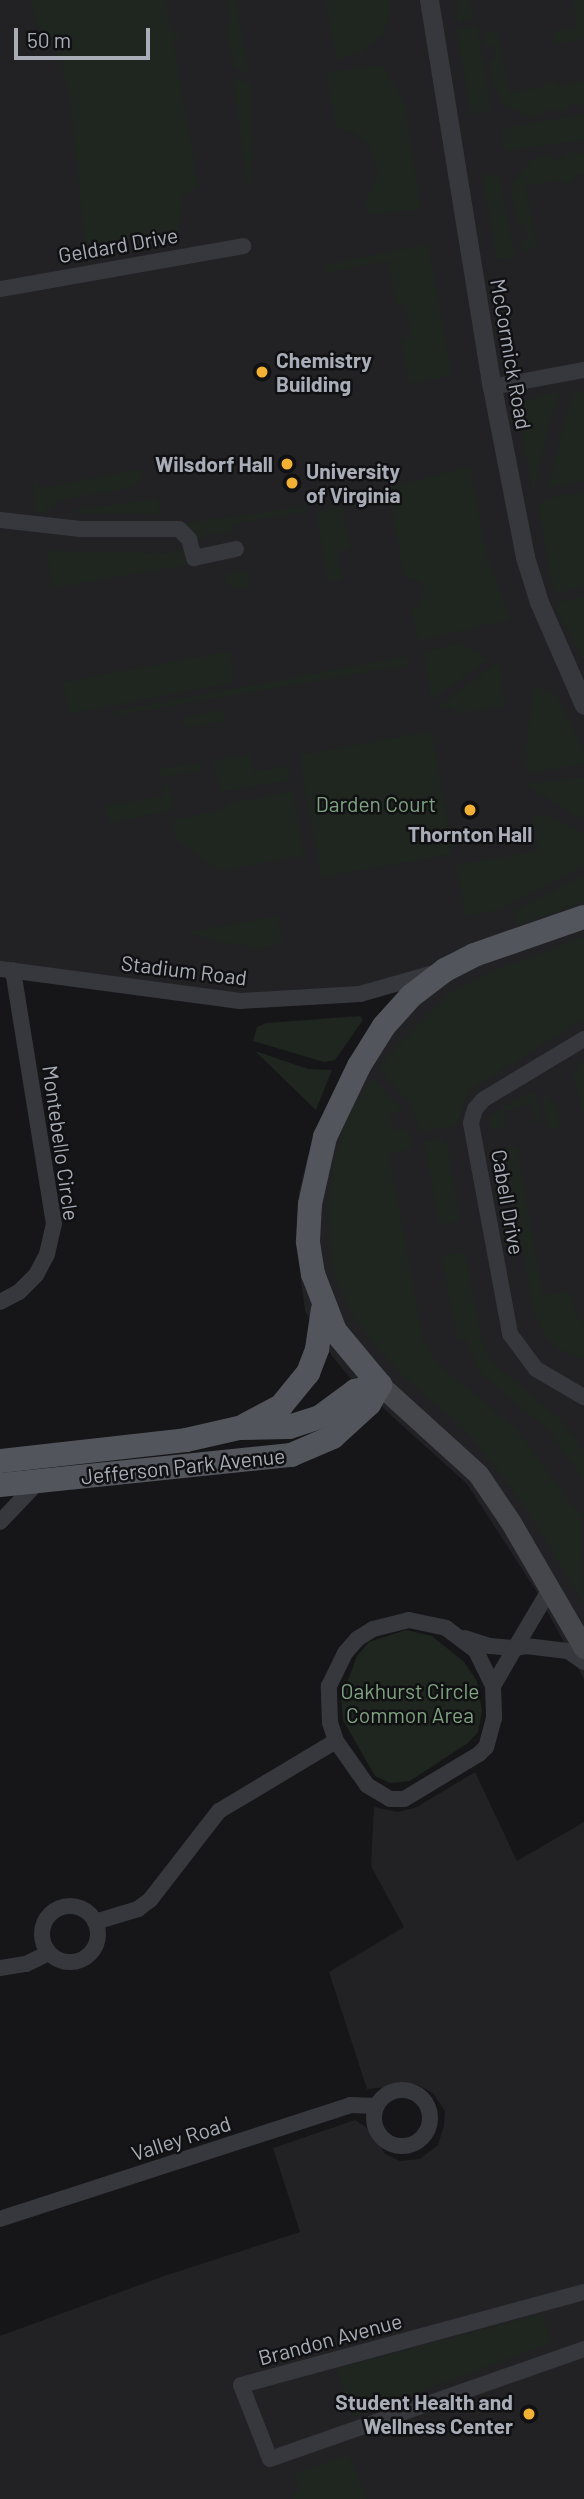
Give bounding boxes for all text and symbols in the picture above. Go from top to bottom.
scale bar [18,14,154,58]
text: 50 m [27,27,71,52]
street label: Geldard Drive [56,222,180,268]
street label: McCormick Road [485,277,537,431]
place label: Chemistry Building [276,347,372,397]
marker: Chemistry Building [254,364,270,380]
place label: Wilsdorf Hall [155,451,273,477]
marker: Wilsdorf Hall [279,456,295,472]
place label: University of Virginia [306,458,401,508]
marker: University of Virginia [284,475,300,491]
park label: Darden Court [316,791,436,817]
marker: Thornton Hall [462,802,478,818]
place label: Thornton Hall [408,821,532,847]
street label: Stadium Road [120,950,248,990]
street label: Montebello Circle [38,1064,84,1222]
street label: Cabell Drive [486,1147,530,1257]
street label: Jefferson Park Avenue [80,1443,286,1489]
park label: Oakhurst Circle Common Area [341,1678,479,1728]
street label: Valley Road [128,2110,234,2166]
street label: Brandon Avenue [255,2308,405,2370]
place label: Student Health and Wellness Center [335,2389,513,2439]
marker: Student Health and Wellness Center [519,2404,539,2424]

